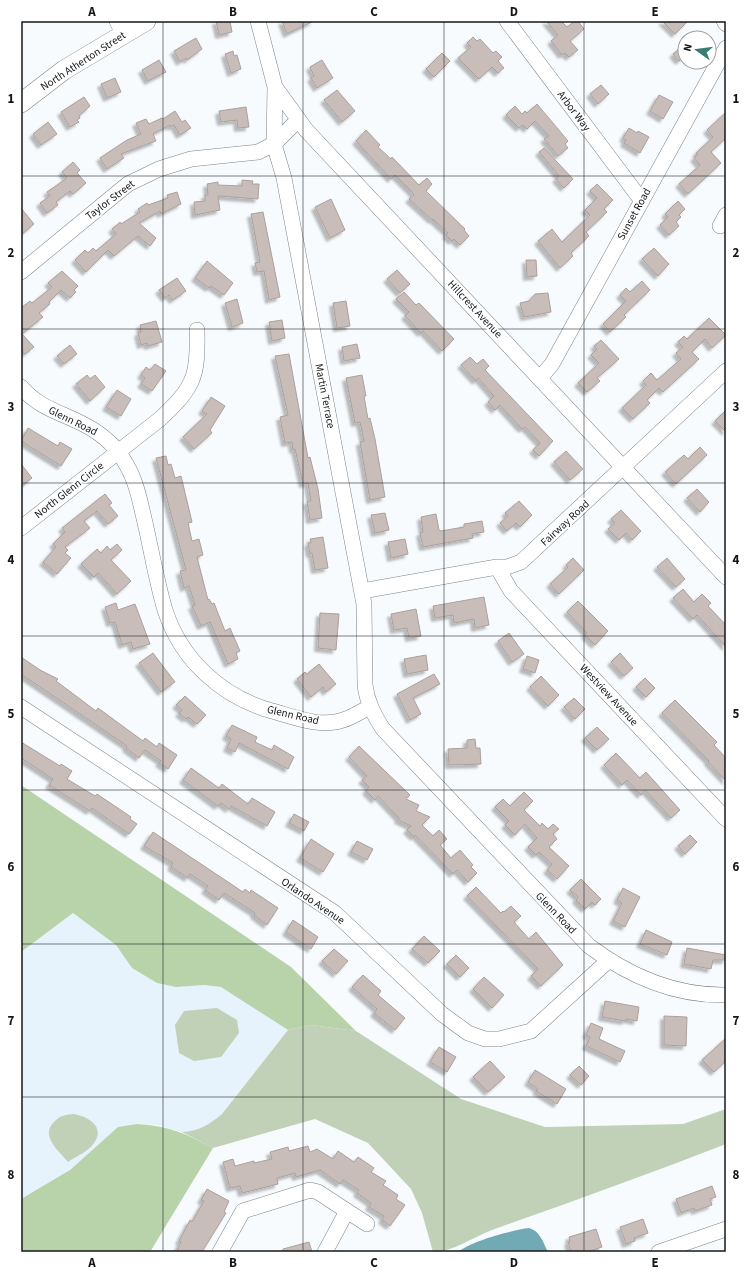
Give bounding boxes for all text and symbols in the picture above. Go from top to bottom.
text: A [87,3,96,21]
text: B [229,3,237,21]
text: C [370,3,378,21]
text: D [510,3,518,21]
text: E [651,3,659,21]
street label: North Atherton Street [37,28,129,94]
north arrow [677,30,717,70]
text: N [680,42,696,53]
street label: Arbor Way [554,88,594,134]
text: 1 [8,90,15,108]
text: 1 [733,90,740,108]
street label: Taylor Street [82,176,138,223]
street label: Sunset Road [614,185,654,243]
text: 2 [8,244,15,262]
text: 2 [733,244,740,262]
street label: Hillcrest Avenue [444,277,506,342]
street label: Martin Terrace [311,362,339,430]
text: 3 [8,398,15,416]
text: 3 [733,398,740,416]
street label: Glenn Road [46,403,100,439]
street label: North Glenn Circle [31,458,107,522]
street label: Fairway Road [537,496,593,550]
text: 4 [8,551,15,569]
text: 4 [733,551,740,569]
street label: Westview Avenue [576,661,642,730]
street label: Glenn Road [266,702,320,728]
text: 5 [8,705,15,723]
text: 5 [733,705,740,723]
text: 6 [8,858,15,876]
text: 6 [733,858,740,876]
street label: Orlando Avenue [278,874,348,928]
street label: Glenn Road [532,889,580,937]
text: 7 [8,1012,15,1030]
text: 7 [733,1012,740,1030]
text: 8 [8,1166,15,1184]
text: 8 [733,1166,740,1184]
text: A [87,1254,96,1272]
text: B [229,1254,237,1272]
text: C [370,1254,378,1272]
text: D [510,1254,518,1272]
text: E [651,1254,659,1272]

